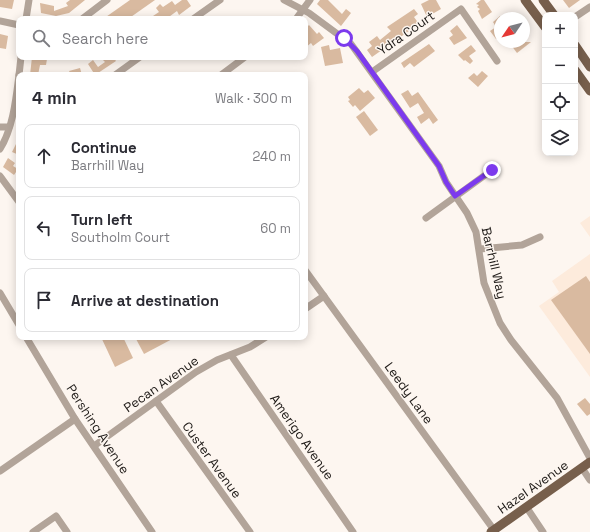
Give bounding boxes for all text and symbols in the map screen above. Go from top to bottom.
street label: Ydra Court [374,7,438,59]
north arrow [494,12,530,48]
map controls [542,12,578,156]
button: + [542,12,578,48]
search box [16,16,308,60]
icon: search [30,27,52,49]
text: Search here [62,29,148,48]
route start [335,29,353,47]
button: − [542,48,578,84]
button: locate [542,84,578,120]
text: 4 min [32,87,77,109]
text: Walk · 300 m [215,90,292,107]
button: layers [542,120,578,156]
text: Continue [71,138,137,157]
icon: ahead [33,145,55,167]
text: 240 m [253,148,291,165]
text: Barrhill Way [71,157,144,174]
route end [483,161,501,179]
text: Turn left [71,210,133,229]
icon: left [33,217,55,239]
text: 60 m [260,220,291,237]
street label: Barrhill Way [477,225,511,301]
text: Southolm Court [71,229,170,246]
icon: arrive [33,289,55,311]
text: Arrive at destination [71,291,219,310]
street label: Pecan Avenue [120,352,202,416]
street label: Leedy Lane [381,359,437,427]
street label: Pershing Avenue [63,381,133,477]
street label: Amerigo Avenue [266,391,338,483]
street label: Custer Avenue [179,418,245,502]
street label: Hazel Avenue [494,456,572,518]

